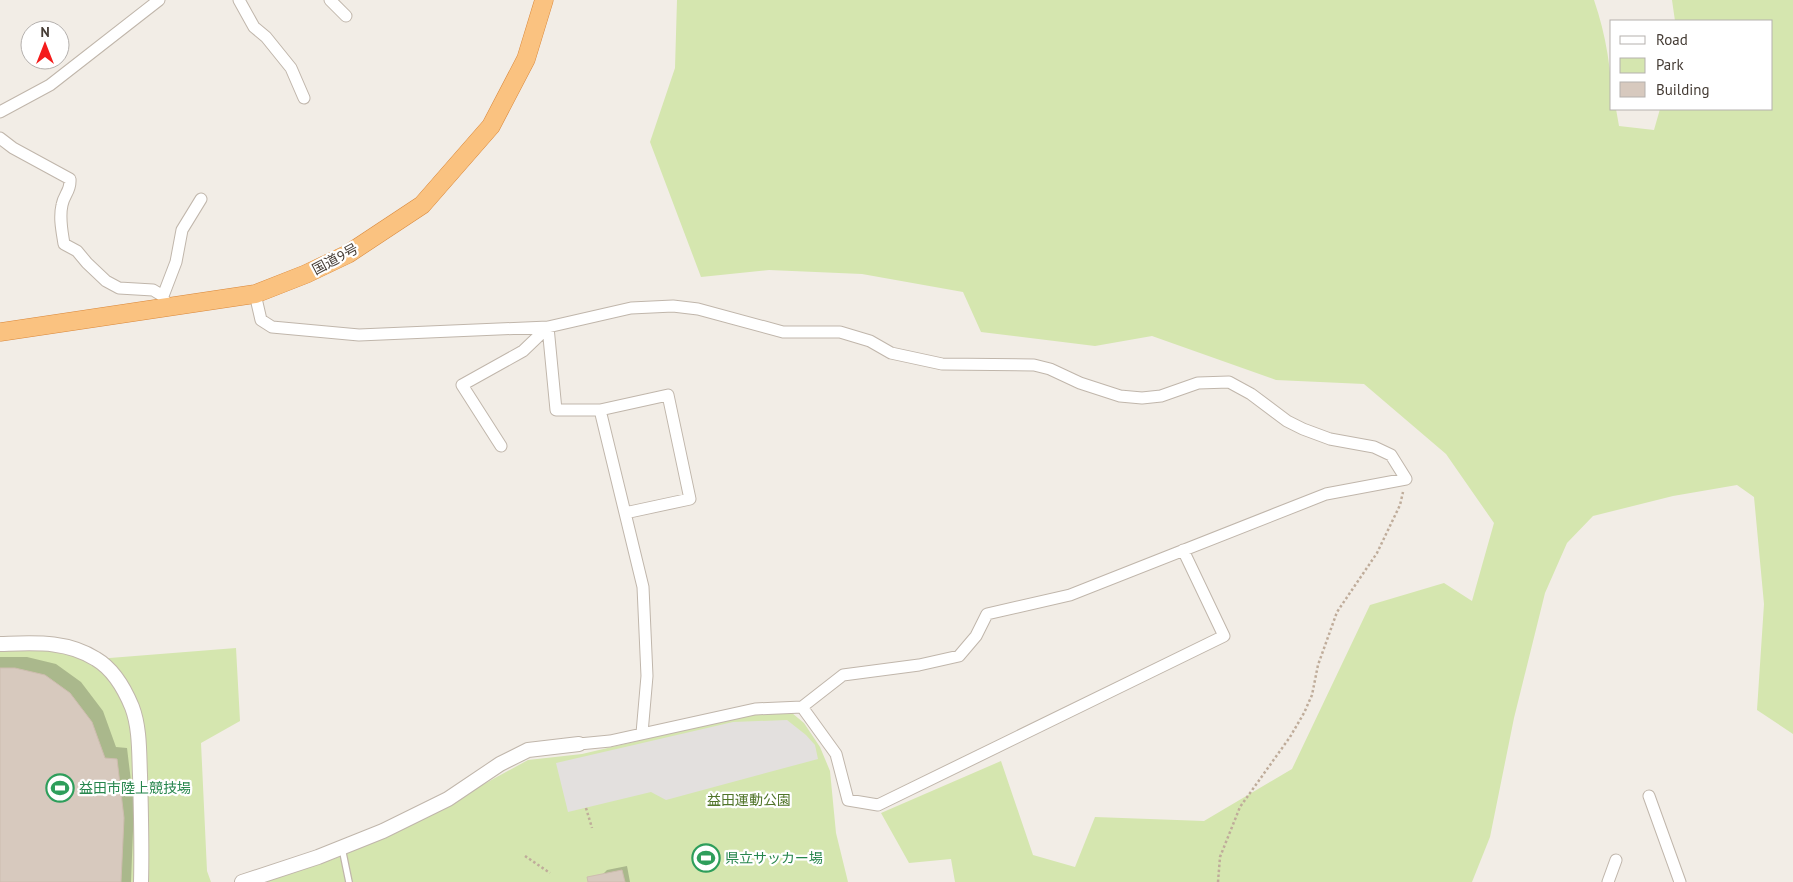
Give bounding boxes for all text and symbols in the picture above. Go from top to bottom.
north arrow [20,20,70,70]
legend [1610,20,1773,110]
text: N [40,23,50,41]
text: Road [1656,30,1688,49]
text: Park [1656,55,1684,74]
text: Building [1656,80,1710,99]
street label: 国道9号 [309,239,361,279]
sports icon: 益田市陸上競技場 [45,773,75,803]
place label: 益田市陸上競技場 [79,779,191,797]
park label: 益田運動公園 [707,791,791,809]
sports icon: 県立サッカー場 [691,843,721,873]
place label: 県立サッカー場 [725,849,823,867]

